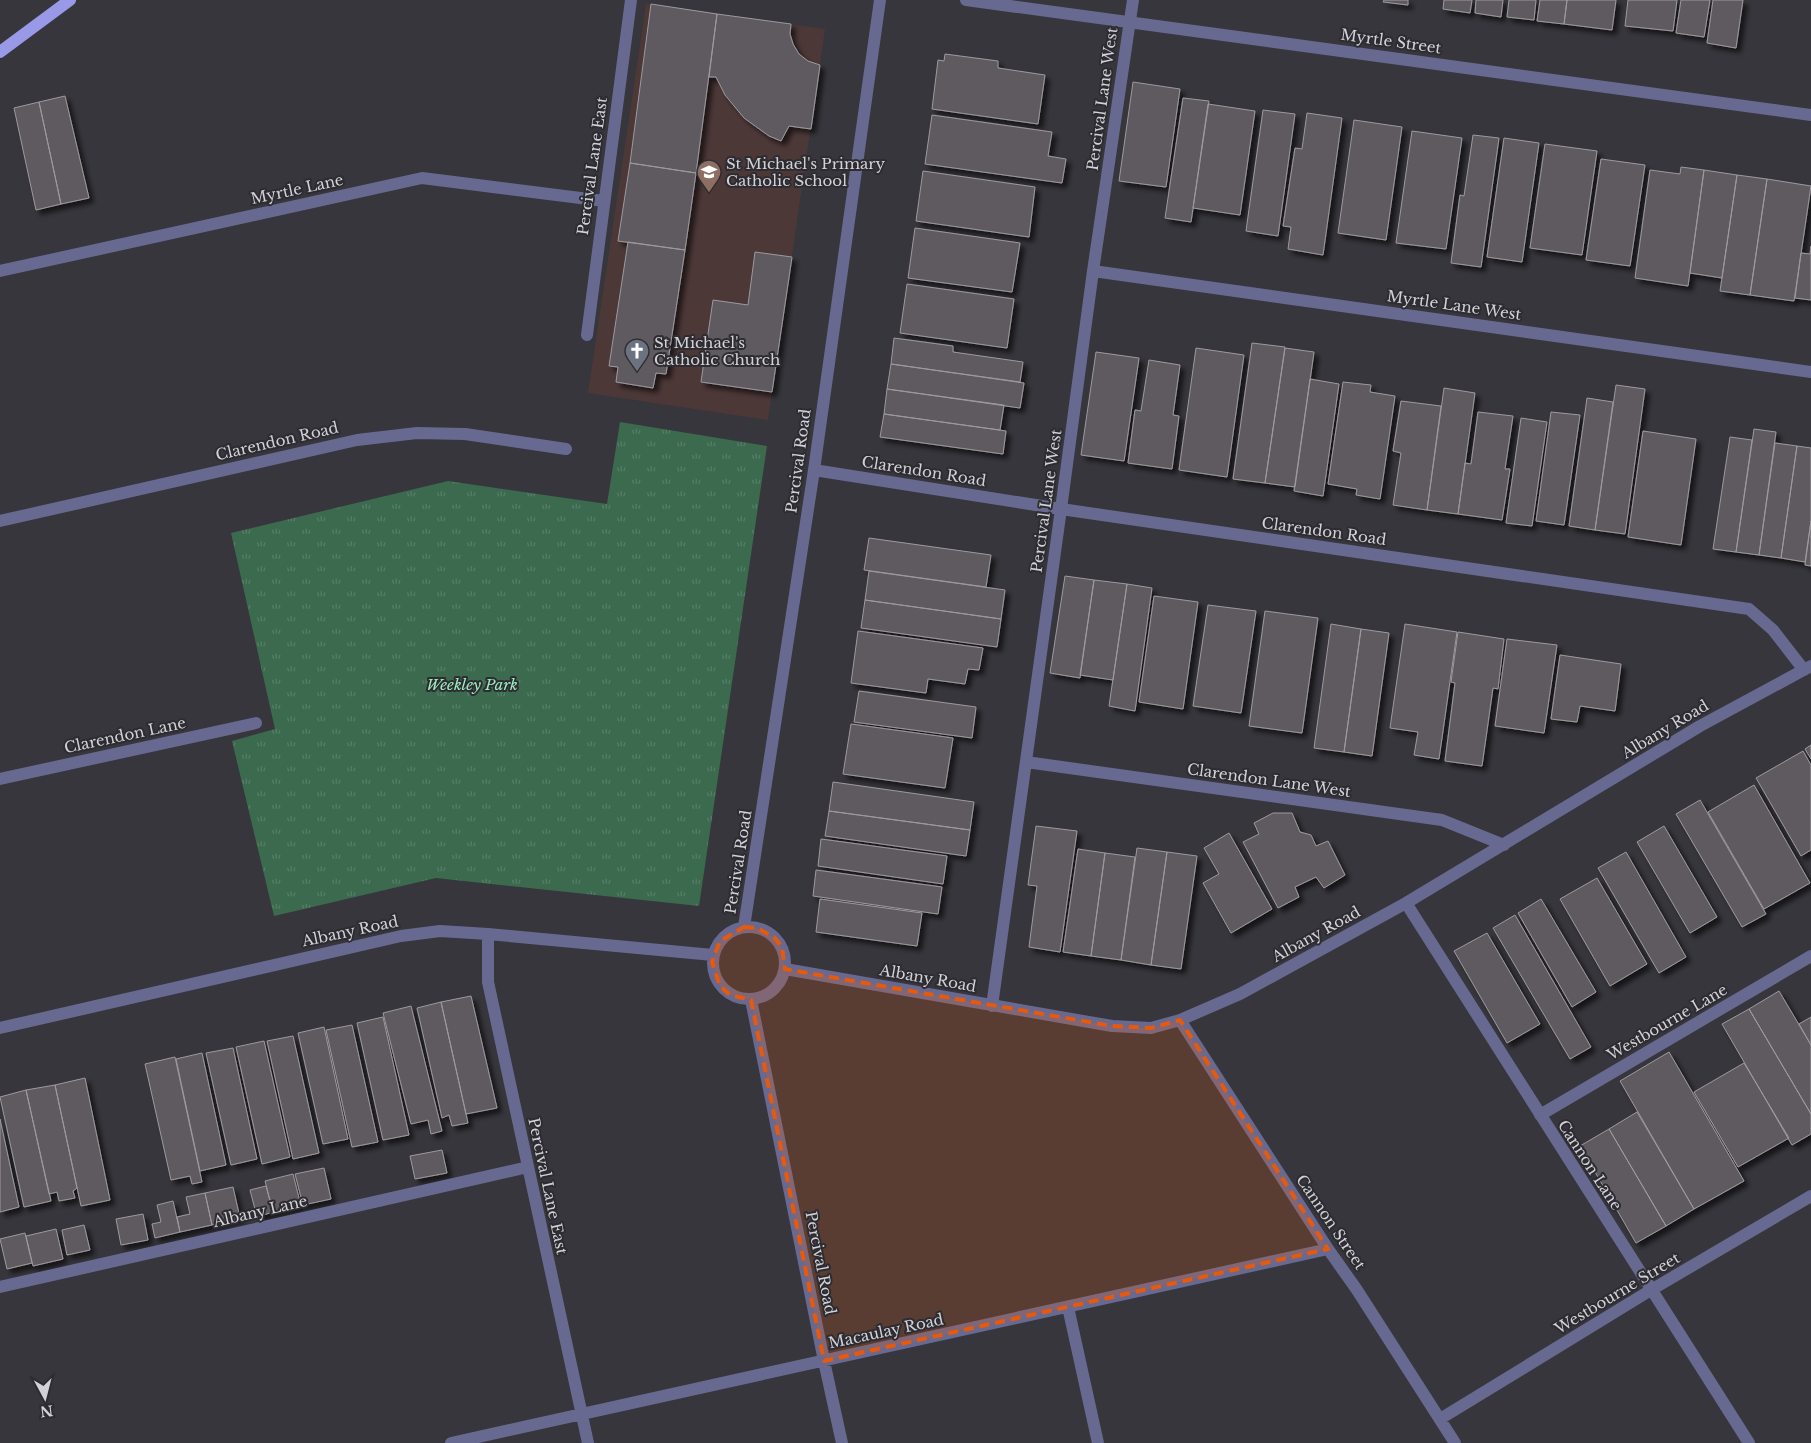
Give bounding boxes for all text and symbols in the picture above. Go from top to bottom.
street label: Myrtle Street [1340,25,1443,57]
street label: Percival Lane West [1083,26,1122,172]
street label: Percival Lane East [573,95,611,236]
place label: St Michael's Primary Catholic School [726,154,885,190]
school or university icon: St Michael's Primary Catholic School [696,159,722,193]
street label: Myrtle Lane [249,170,345,208]
street label: Myrtle Lane West [1386,286,1523,324]
place label: St Michael's Catholic Church [654,333,780,369]
church icon: St Michael's Catholic Church [624,338,650,372]
street label: Percival Road [781,408,815,514]
street label: Clarendon Road [214,418,340,464]
street label: Percival Lane West [1027,428,1066,574]
street label: Clarendon Road [860,452,988,490]
street label: Clarendon Road [1260,513,1388,549]
park label: Weekley Park [426,675,518,694]
street label: Albany Road [1617,696,1712,763]
street label: Clarendon Lane [62,713,188,757]
street label: Clarendon Lane West [1186,759,1352,801]
street label: Percival Road [720,809,756,915]
street label: Albany Road [1268,902,1363,967]
street label: Albany Road [299,912,400,951]
street label: Albany Road [877,960,978,996]
street label: Westbourne Lane [1603,980,1731,1065]
street label: Percival Lane East [524,1116,572,1256]
street label: Cannon Lane [1554,1116,1626,1214]
street label: Cannon Street [1292,1171,1370,1273]
street label: Albany Lane [210,1191,309,1231]
street label: Percival Road [802,1210,840,1316]
street label: Westbourne Street [1550,1248,1683,1338]
street label: Macaulay Road [827,1310,945,1352]
north arrow [20,1373,70,1423]
text: N [39,1401,54,1421]

